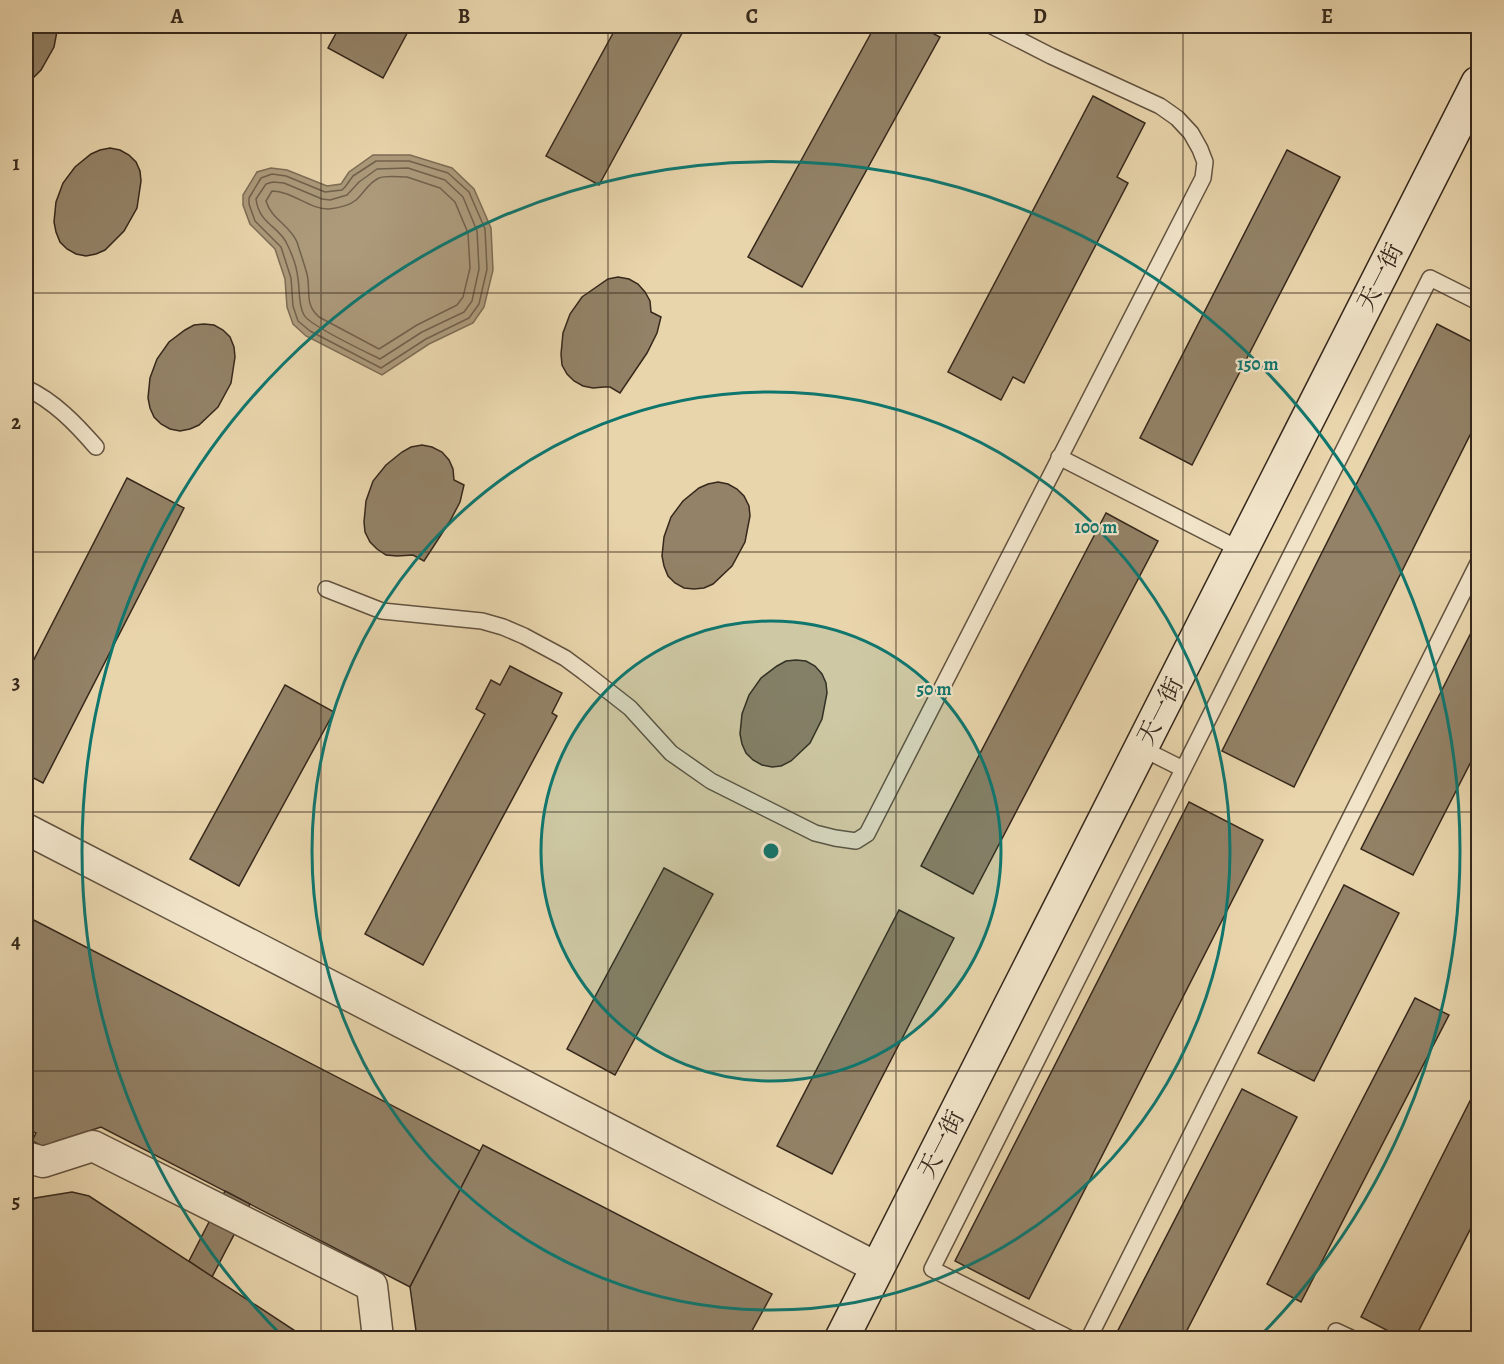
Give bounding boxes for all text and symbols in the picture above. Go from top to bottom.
text: A [170,3,184,30]
text: B [458,3,470,30]
text: C [746,3,758,30]
text: D [1033,3,1047,30]
text: E [1321,3,1333,30]
text: 1 [12,150,20,177]
street label: 天一街 [1349,238,1411,316]
text: 150 m [1237,352,1279,376]
text: 2 [11,409,21,436]
text: 100 m [1075,515,1117,539]
text: 3 [12,669,20,696]
street label: 天一街 [1129,672,1191,750]
text: 50 m [917,677,951,701]
centre of rings [761,841,781,861]
text: 4 [11,928,21,955]
street label: 天一街 [910,1105,972,1183]
text: 5 [12,1188,20,1215]

